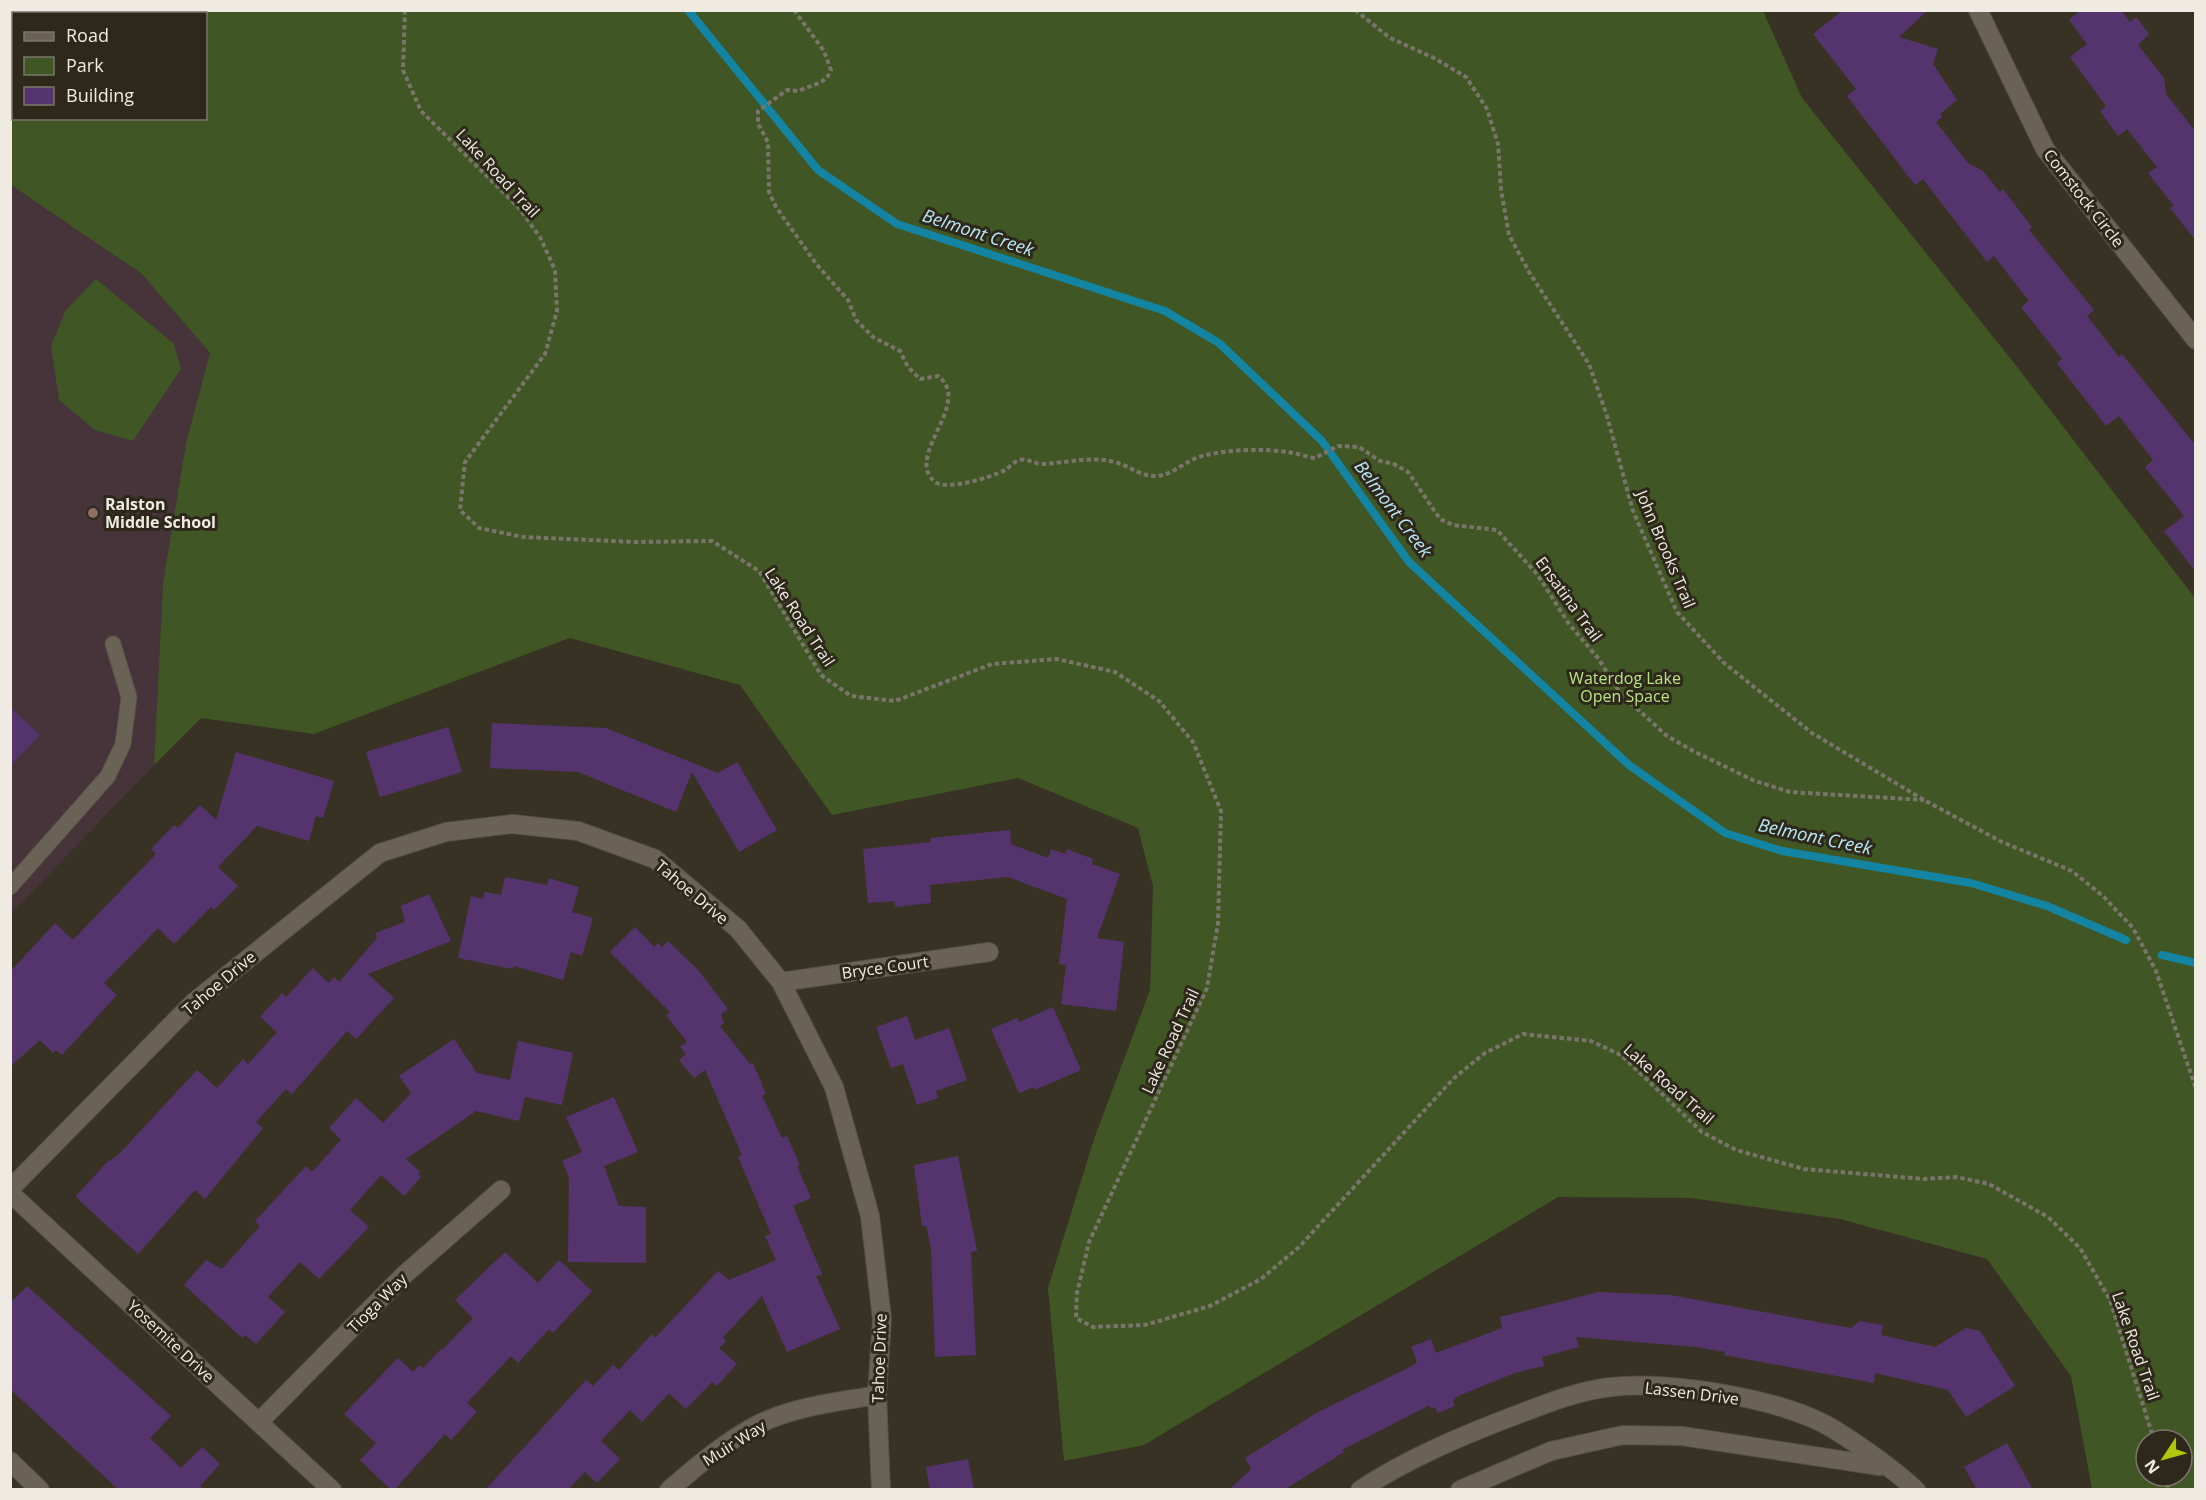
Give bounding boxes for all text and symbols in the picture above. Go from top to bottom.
legend [12,12,207,120]
text: Road [66,23,109,47]
text: Park [66,53,104,77]
text: Building [66,83,134,107]
street label: Lake Road Trail [451,124,545,222]
street label: Comstock Circle [2039,144,2129,252]
water label: Belmont Creek [920,203,1038,262]
water label: Belmont Creek [1349,455,1439,563]
street label: John Brooks Trail [1630,485,1701,611]
place label: Ralston Middle School [105,493,216,533]
marker: Ralston Middle School [86,506,100,520]
street label: Ensatina Trail [1531,552,1607,646]
street label: Lake Road Trail [760,563,840,671]
park label: Waterdog Lake Open Space [1569,667,1681,707]
water label: Belmont Creek [1756,812,1875,860]
street label: Tahoe Drive [651,855,733,929]
street label: Tahoe Drive [178,946,260,1020]
street label: Bryce Court [840,950,930,984]
street label: Lake Road Trail [1136,985,1204,1097]
street label: Lake Road Trail [1619,1038,1719,1130]
street label: Tioga Way [342,1268,412,1338]
street label: Lake Road Trail [2107,1289,2165,1403]
street label: Yosemite Drive [123,1295,219,1387]
street label: Tahoe Drive [866,1313,892,1403]
street label: Lassen Drive [1644,1376,1740,1410]
street label: Muir Way [698,1414,771,1471]
north arrow [2134,1428,2194,1488]
text: N [2139,1455,2165,1479]

